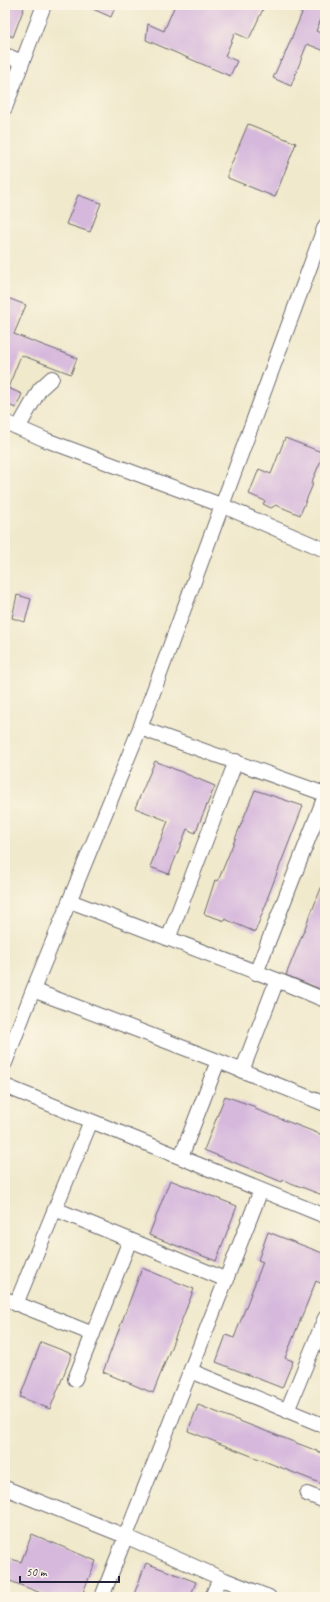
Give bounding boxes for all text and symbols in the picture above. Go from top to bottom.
scale bar [20,1558,119,1584]
text: 50 m [26,1564,48,1580]

